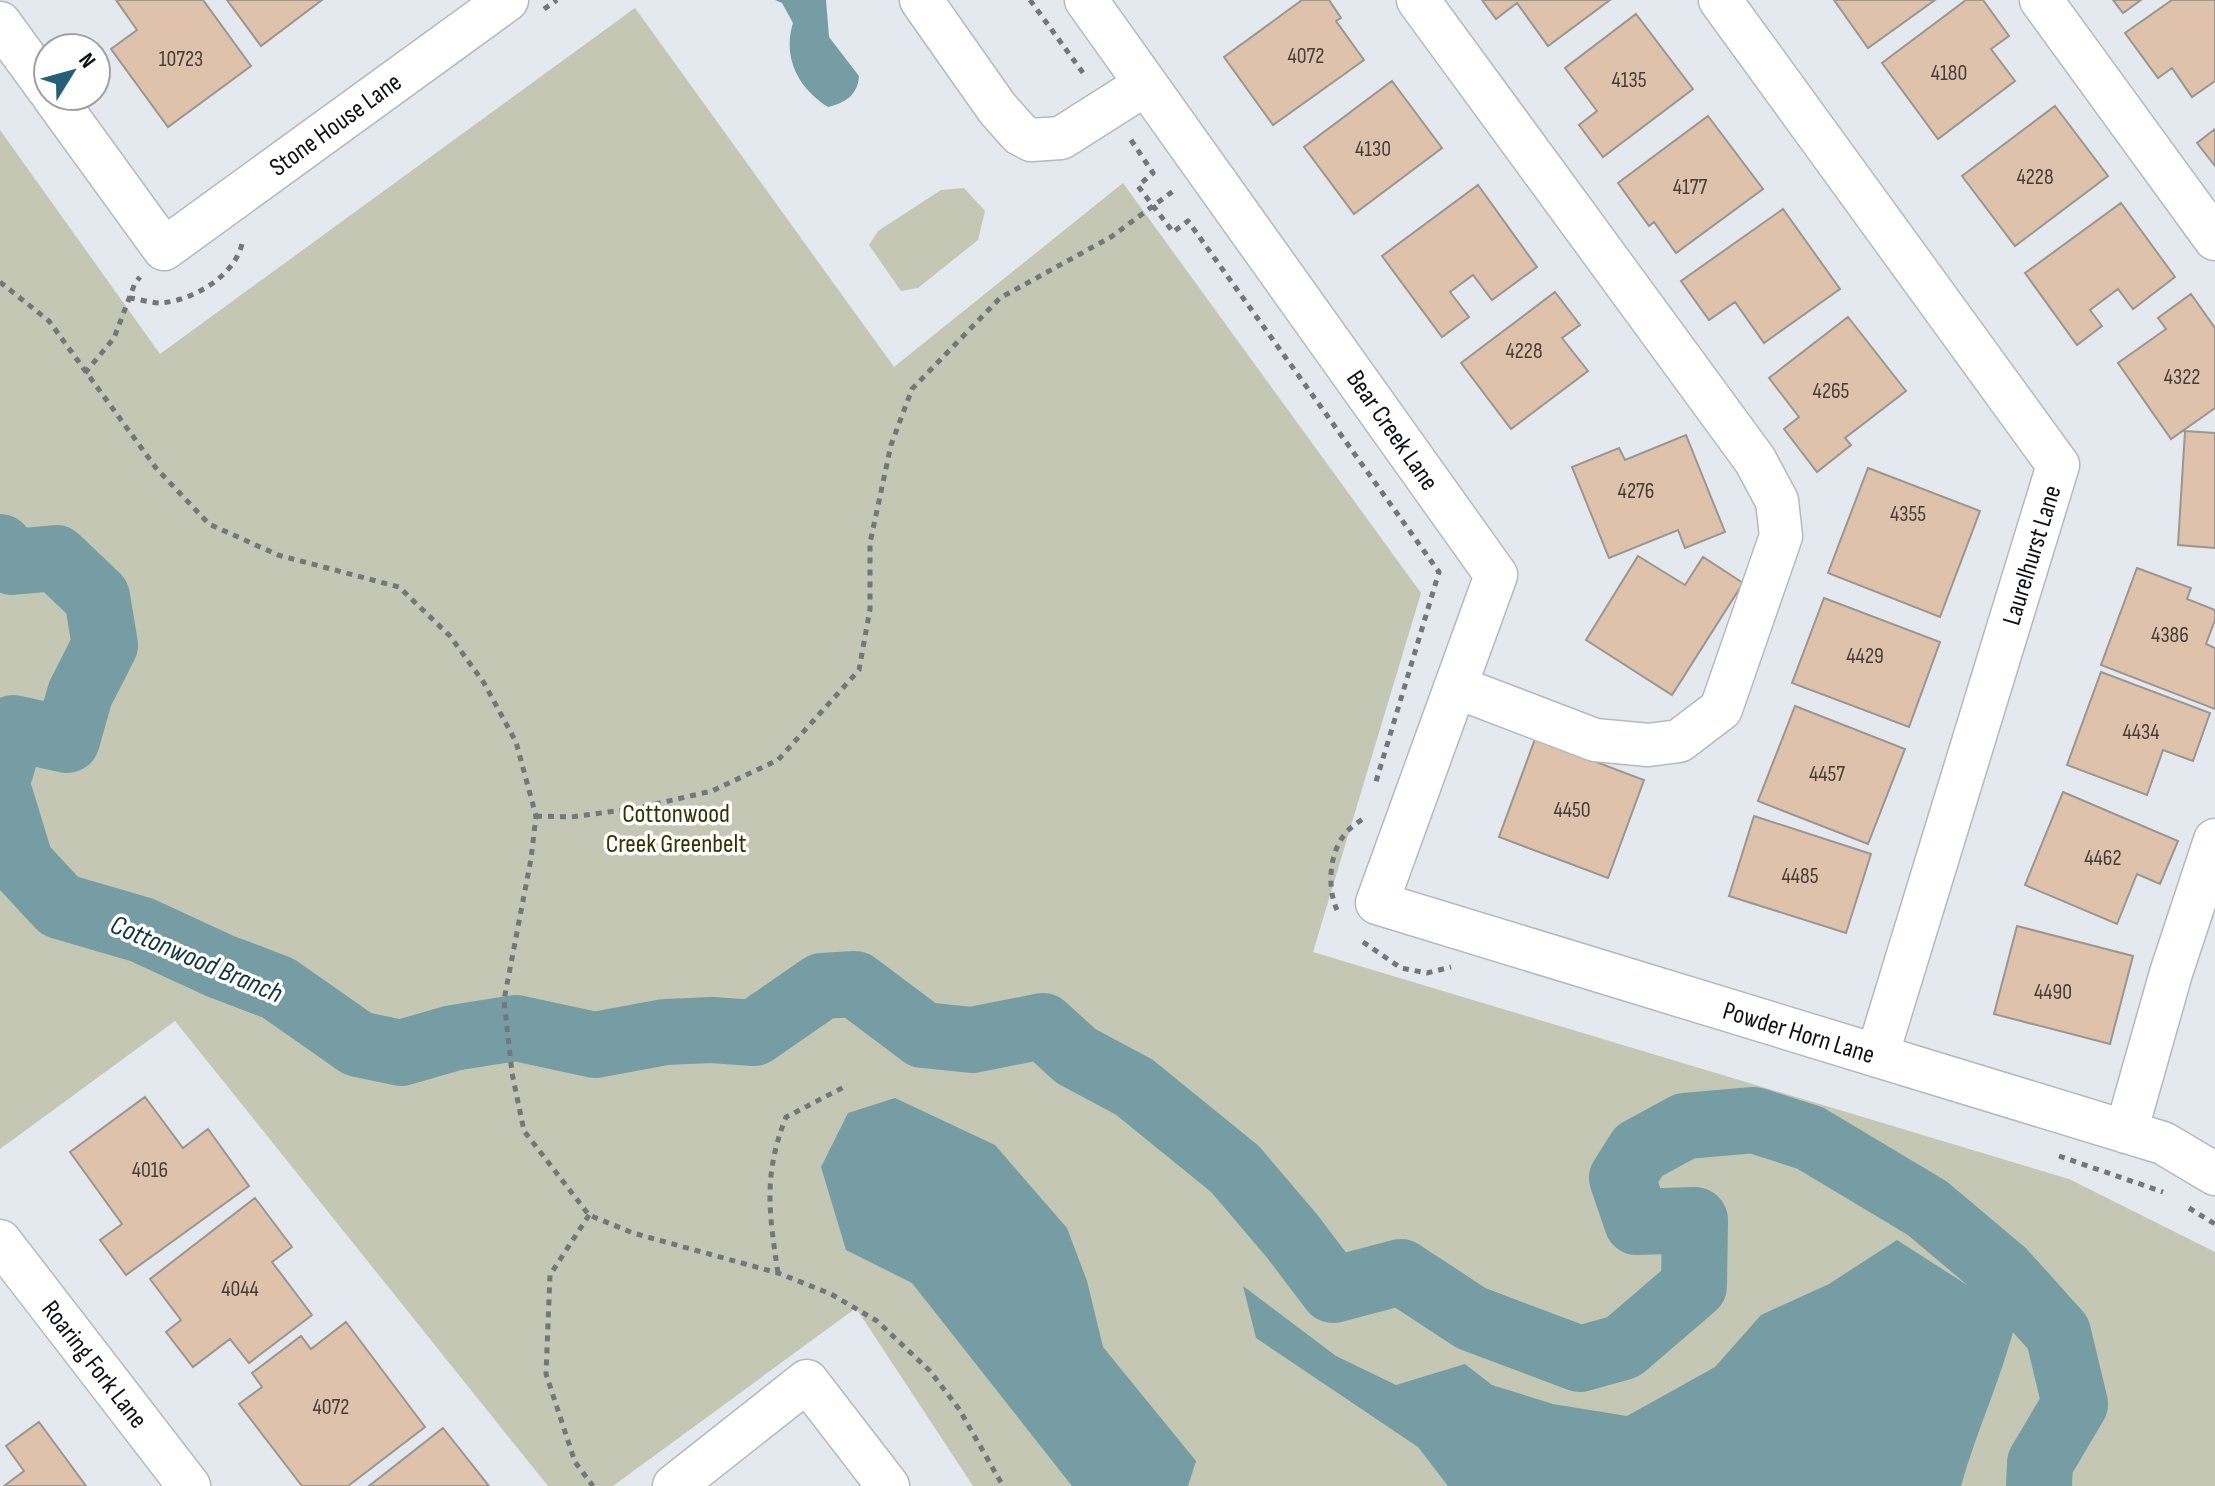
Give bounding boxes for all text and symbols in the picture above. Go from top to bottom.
north arrow [32,32,112,112]
house number: 4072 [1288,43,1324,70]
house number: 10723 [159,46,203,73]
text: N [72,48,101,74]
house number: 4180 [1931,60,1967,87]
street label: Stone House Lane [264,67,408,183]
house number: 4135 [1611,67,1647,94]
house number: 4130 [1355,136,1391,163]
house number: 4228 [2016,164,2054,191]
house number: 4177 [1673,174,1707,201]
house number: 4228 [1505,338,1543,365]
house number: 4322 [2164,364,2200,391]
street label: Bear Creek Lane [1339,365,1444,497]
house number: 4265 [1813,378,1850,405]
house number: 4276 [1618,478,1654,505]
street label: Laurelhurst Lane [1996,482,2068,629]
house number: 4355 [1890,501,1926,528]
house number: 4386 [2151,622,2189,649]
house number: 4429 [1846,643,1884,670]
house number: 4434 [2122,719,2160,746]
house number: 4457 [1809,761,1845,788]
house number: 4450 [1553,797,1591,824]
park label: Cottonwood Creek Greenbelt [606,799,746,860]
house number: 4462 [2084,845,2122,872]
house number: 4485 [1781,863,1819,890]
water label: Cottonwood Branch [105,908,288,1011]
house number: 4490 [2034,979,2072,1006]
street label: Powder Horn Lane [1719,996,1878,1071]
house number: 4016 [132,1157,168,1184]
house number: 4044 [221,1276,259,1303]
street label: Roaring Fork Lane [34,1295,153,1435]
house number: 4072 [313,1394,349,1421]

